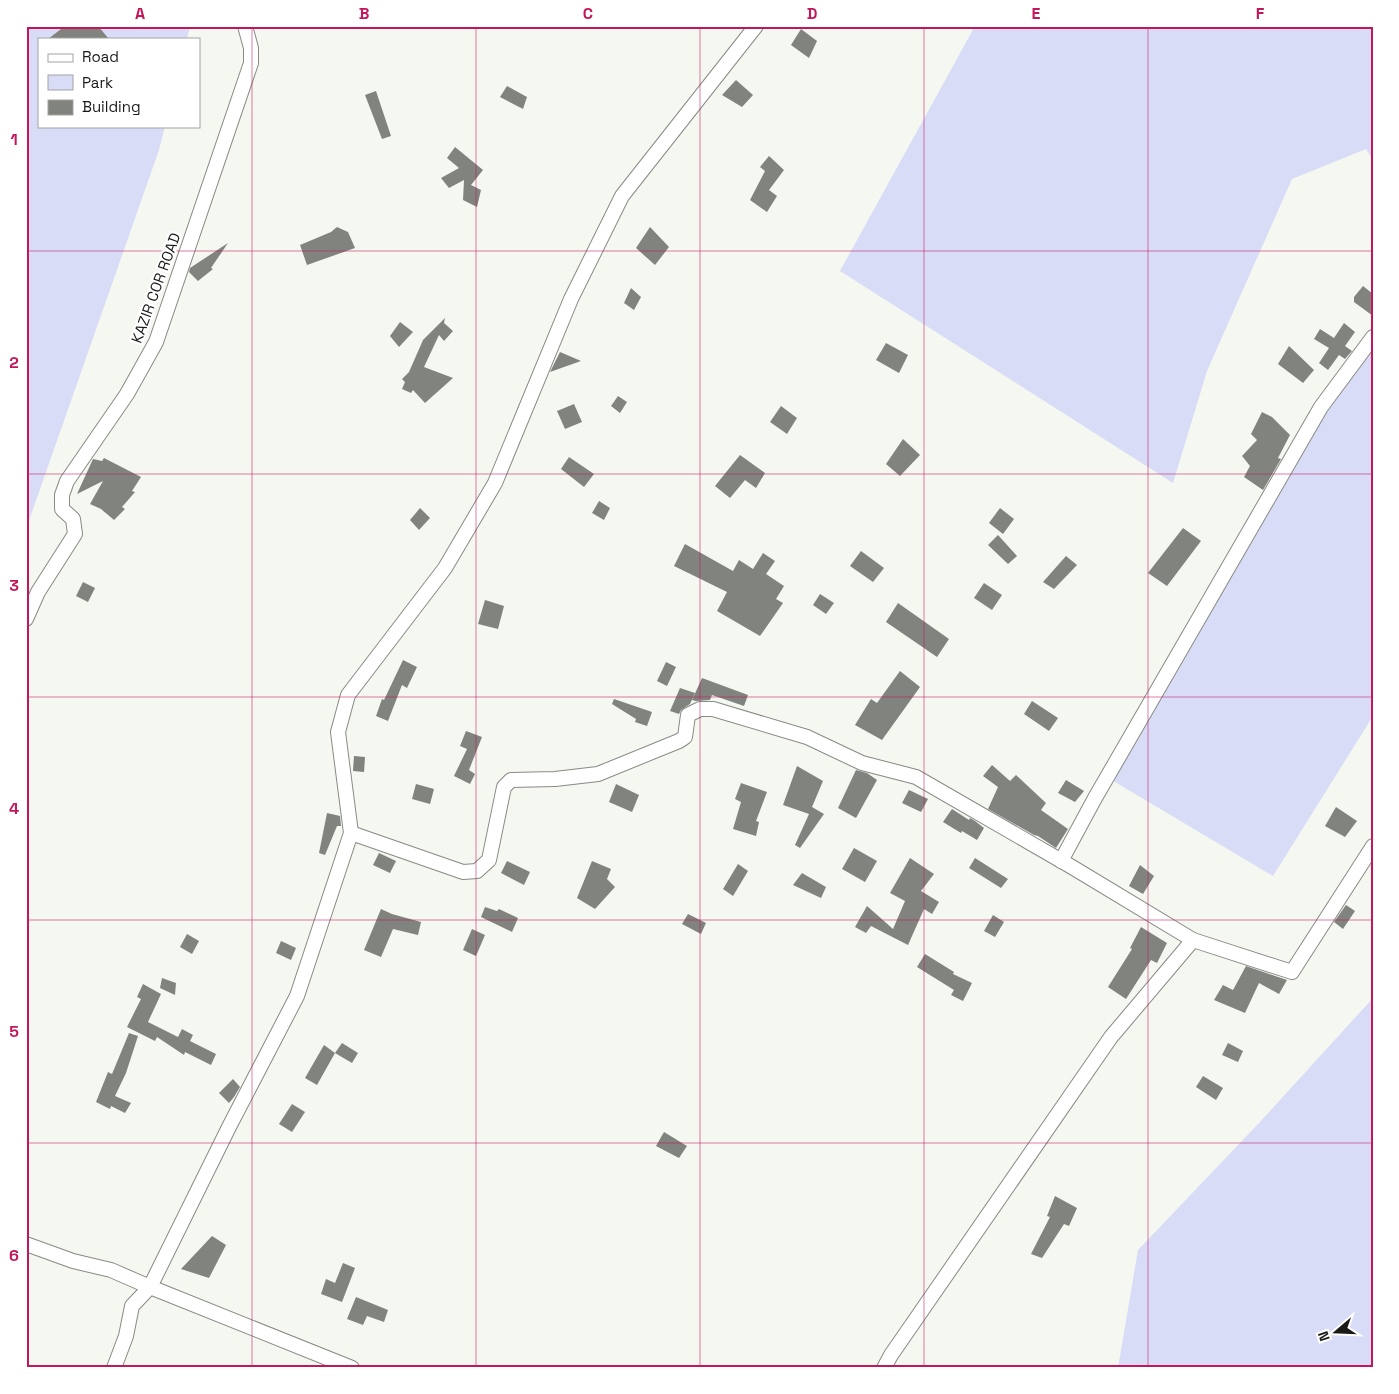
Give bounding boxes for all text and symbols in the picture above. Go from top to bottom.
text: A [135,3,145,24]
text: B [359,3,369,24]
text: C [583,3,593,24]
text: D [807,3,817,24]
text: E [1032,3,1041,24]
text: F [1256,3,1265,24]
legend [38,38,200,128]
text: Road [82,47,119,66]
text: Park [82,73,113,92]
text: Building [82,97,141,116]
text: 1 [10,129,18,150]
street label: KAZIR COR ROAD [127,230,184,346]
text: 2 [9,352,19,373]
text: 3 [9,575,19,596]
text: 4 [9,798,19,819]
text: 5 [9,1021,19,1042]
text: 6 [9,1245,19,1266]
north arrow [1312,1306,1362,1356]
text: N [1314,1329,1334,1344]

